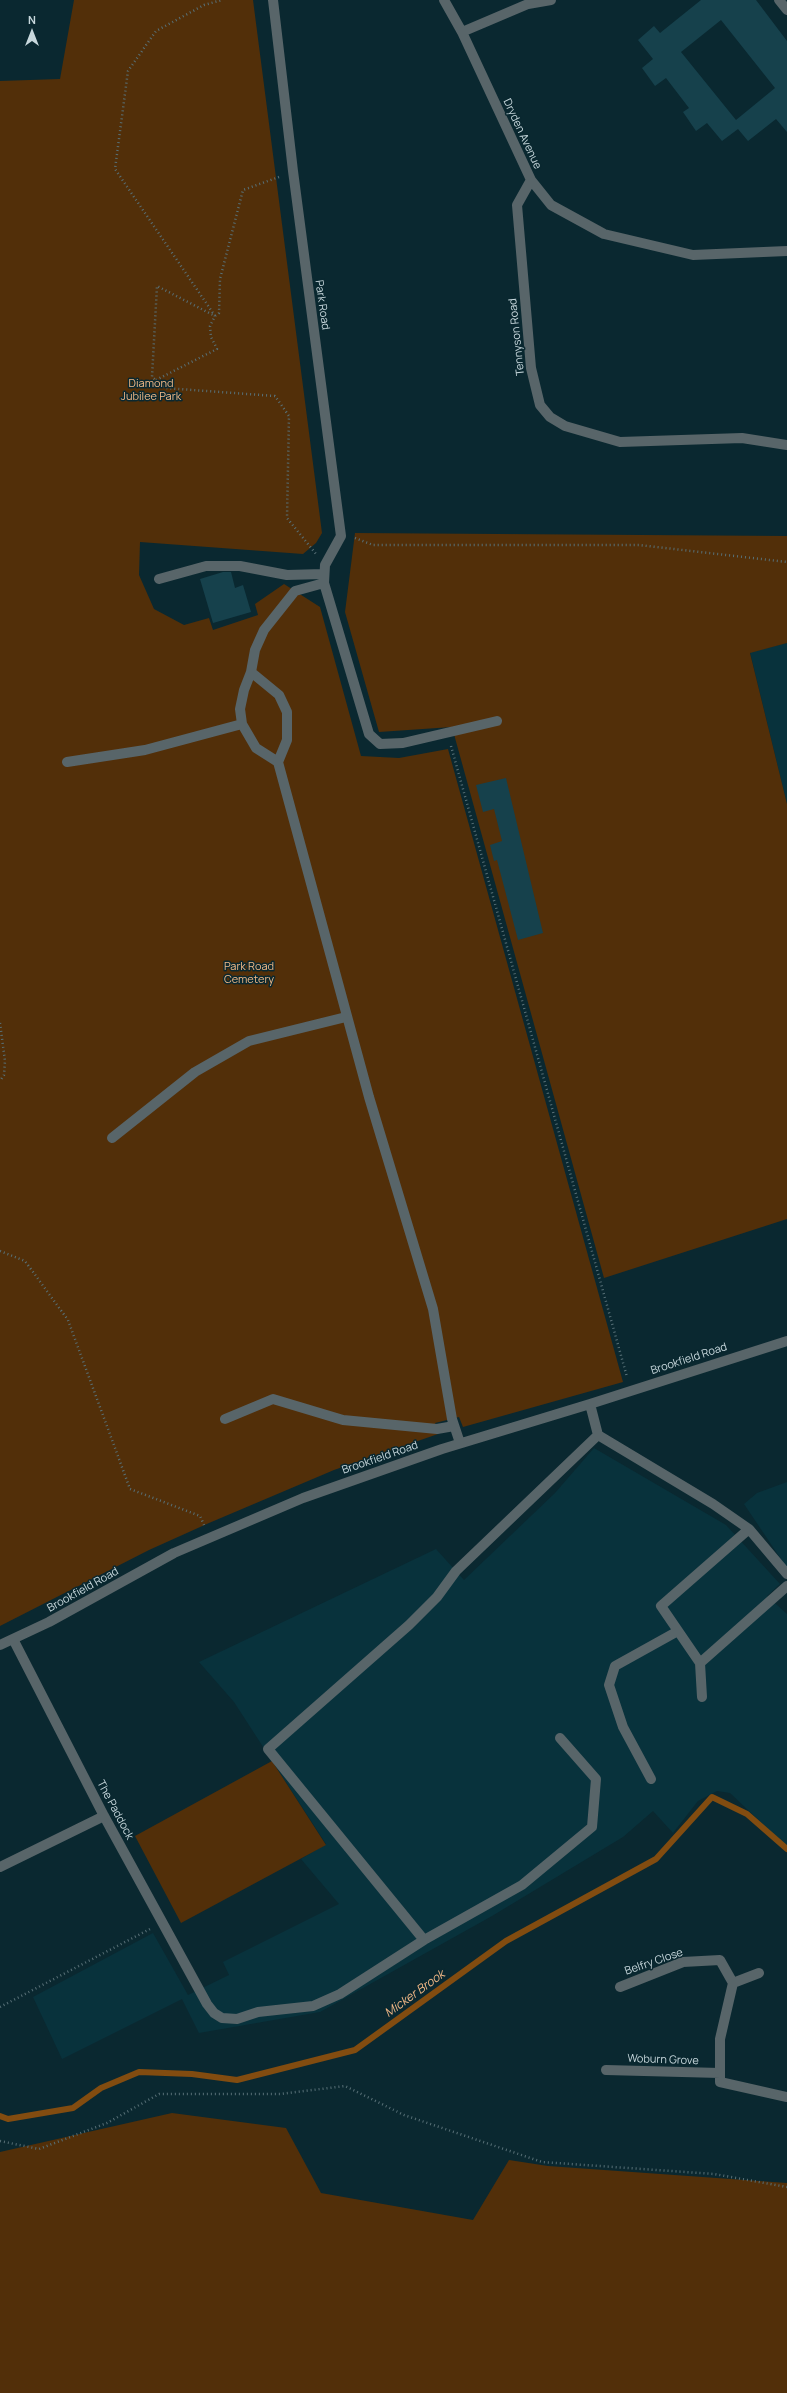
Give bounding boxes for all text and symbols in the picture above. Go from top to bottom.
north arrow [12,12,52,52]
text: N [28,12,36,27]
street label: Dryden Avenue [500,97,544,171]
street label: Park Road [312,279,332,331]
street label: Tennyson Road [506,298,528,376]
park label: Diamond Jubilee Park [121,377,181,403]
park label: Park Road Cemetery [224,960,274,986]
street label: Brookfield Road [649,1340,729,1378]
street label: Brookfield Road [340,1439,420,1477]
street label: Brookfield Road [45,1565,121,1615]
street label: The Paddock [94,1778,136,1842]
street label: Belfry Close [623,1946,685,1978]
water label: Micker Brook [382,1967,448,2021]
street label: Woburn Grove [627,2052,699,2068]

